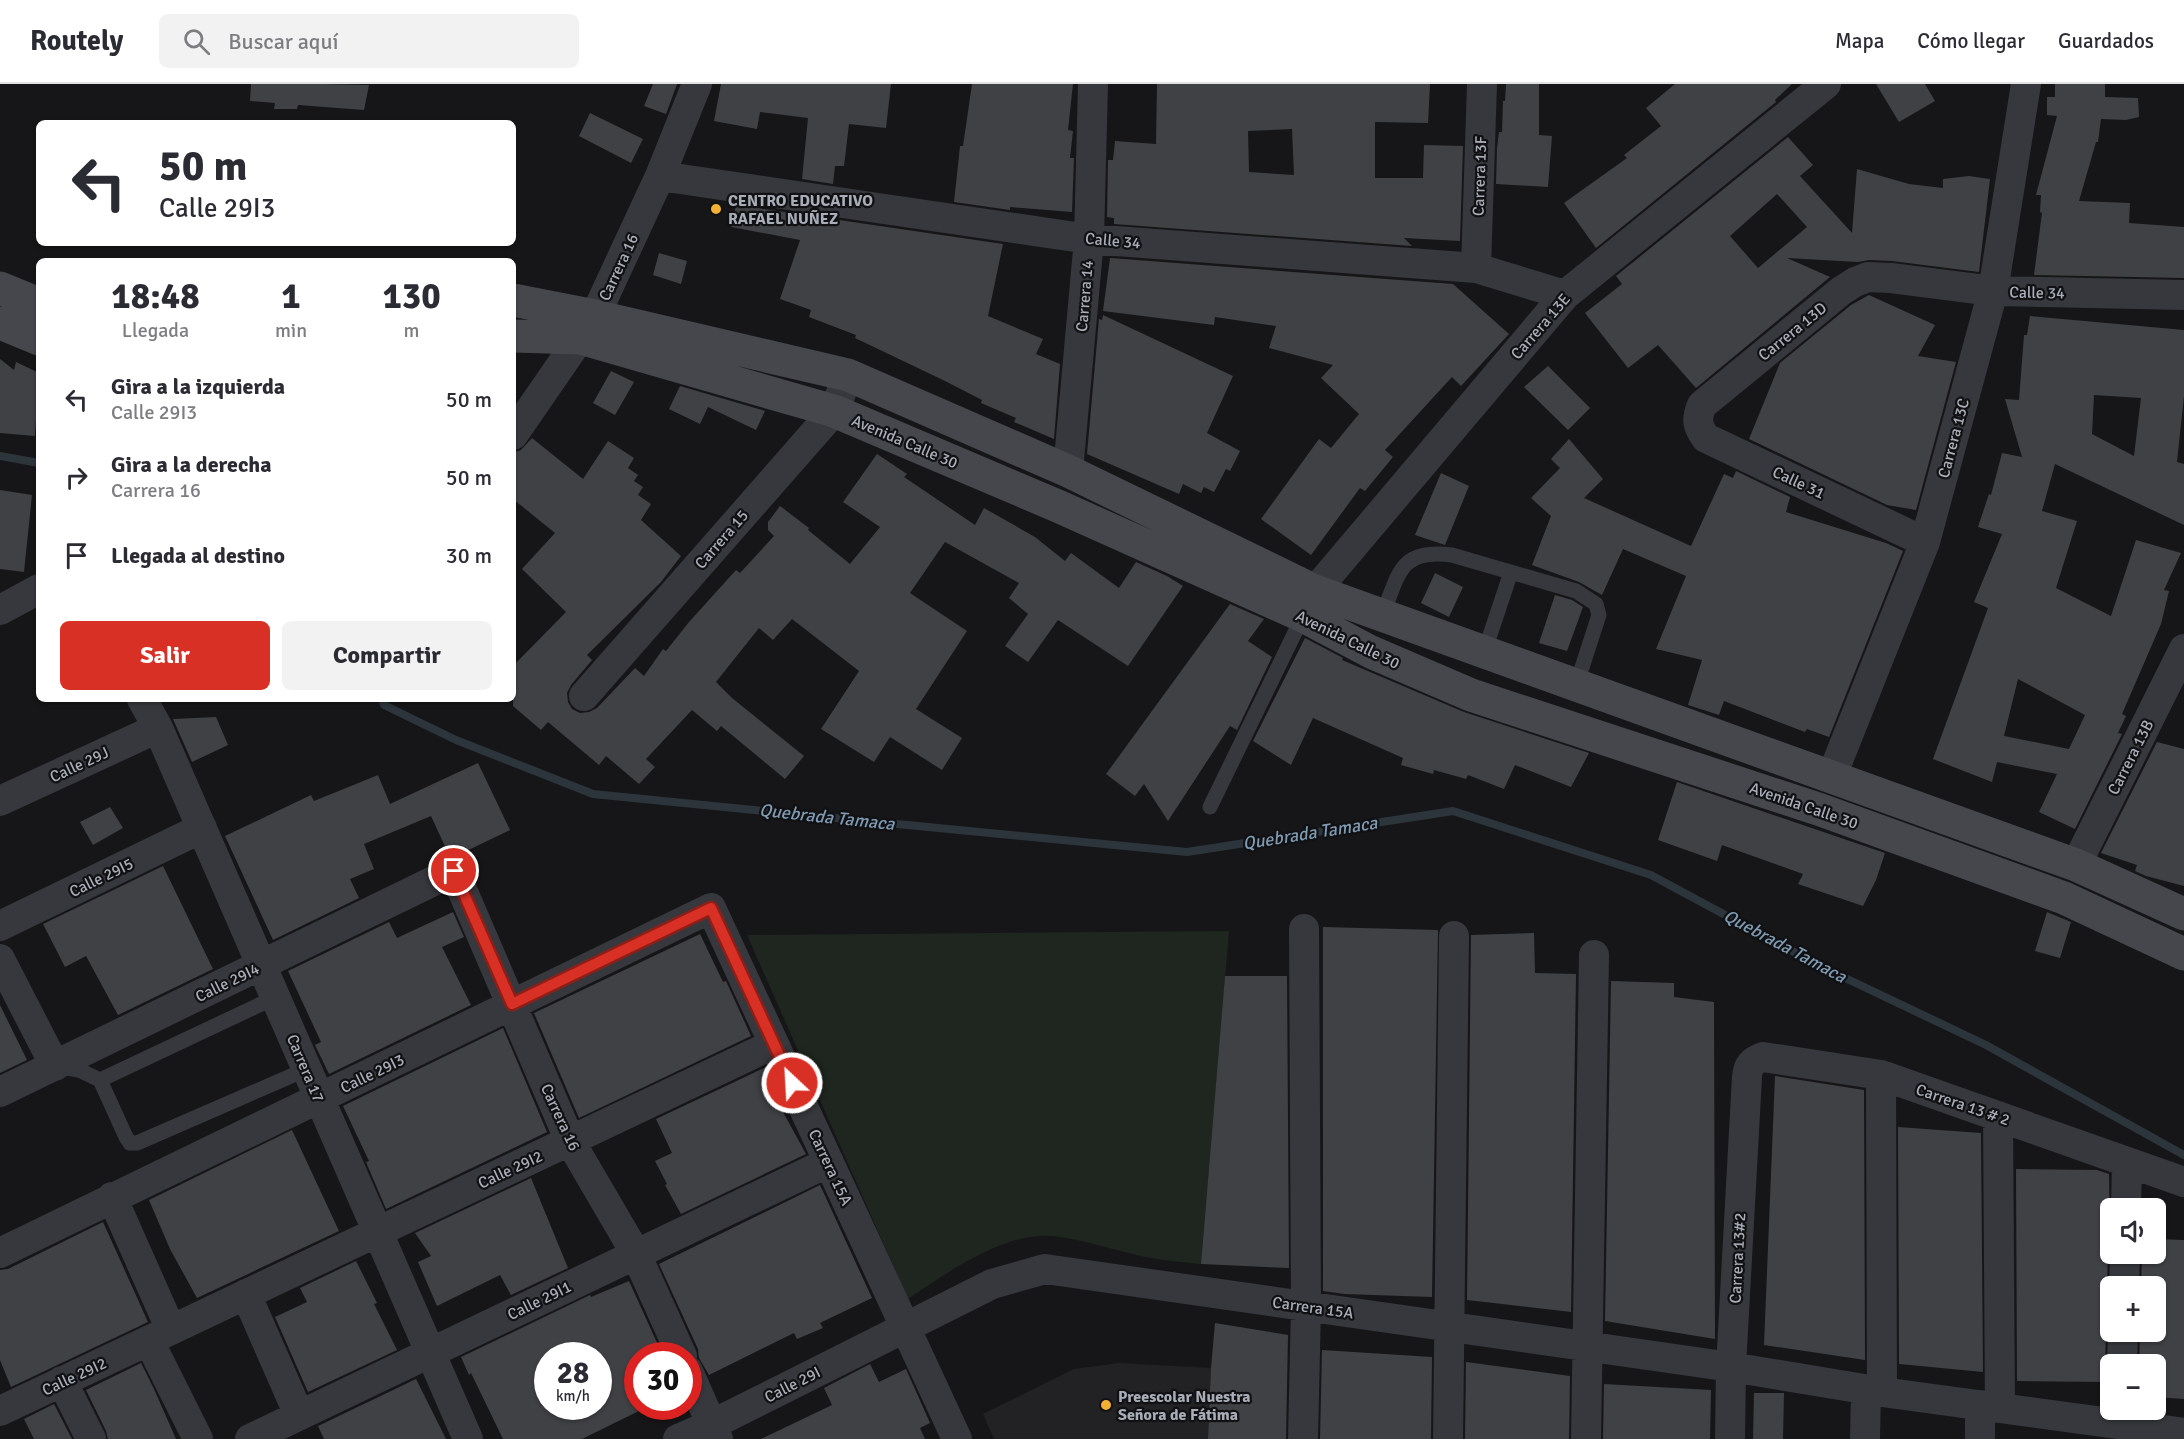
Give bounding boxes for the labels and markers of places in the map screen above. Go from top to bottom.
place label: CENTRO EDUCATIVO RAFAEL NUÑEZ [728,191,873,229]
marker: CENTRO EDUCATIVO RAFAEL NUÑEZ [709,202,723,216]
pin [428,845,479,896]
place label: Preescolar Nuestra Señora de Fátima [1118,1387,1251,1425]
marker: Preescolar Nuestra Señora de Fátima [1099,1398,1113,1412]

